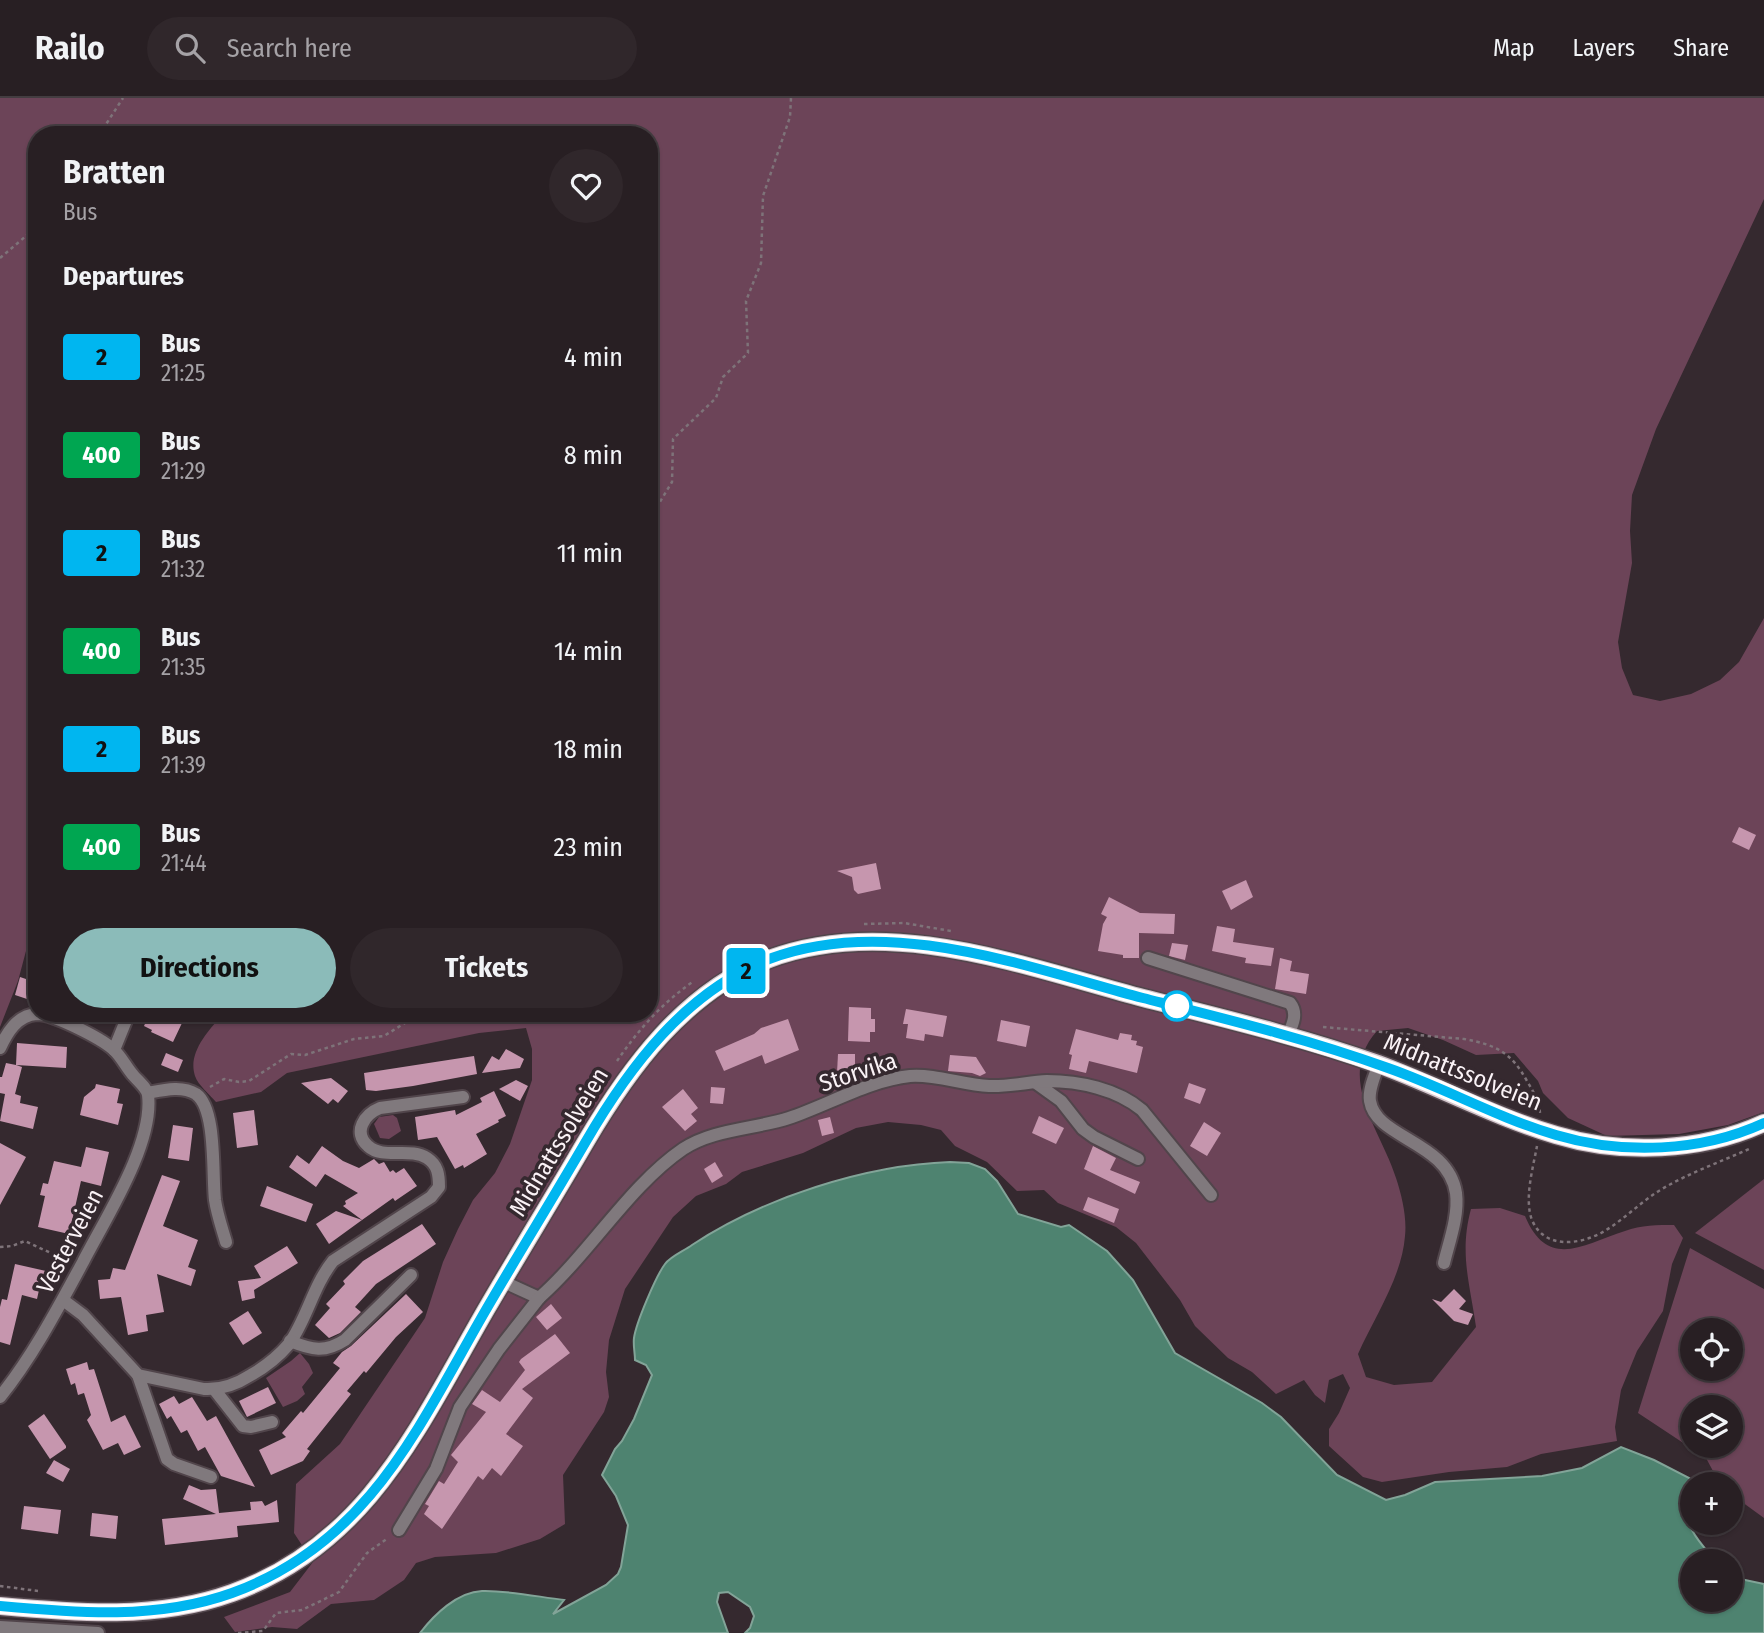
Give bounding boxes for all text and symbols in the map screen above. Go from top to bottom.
search box [147,17,637,80]
text: Railo [35,28,105,68]
icon: search [171,29,209,67]
text: Search here [227,33,352,64]
text: Map [1493,34,1535,62]
text: Layers [1573,34,1635,62]
text: Share [1673,34,1729,62]
button: heart [549,149,623,223]
text: Bratten [63,152,166,192]
text: Bus [63,198,97,226]
text: Departures [63,261,184,292]
text: Bus [161,328,200,359]
text: 4 min [564,342,623,373]
text: 2 [96,343,107,371]
text: 21:25 [161,359,205,387]
text: Bus [161,426,200,457]
text: 8 min [564,440,623,471]
text: 400 [82,441,121,469]
text: 21:29 [161,457,206,485]
text: Bus [161,524,200,555]
text: 11 min [557,538,623,569]
text: 2 [96,539,107,567]
text: 21:32 [161,555,205,583]
text: Bus [161,622,200,653]
text: 14 min [554,636,623,667]
text: 400 [82,637,121,665]
text: 21:35 [161,653,206,681]
text: Bus [161,720,200,751]
text: 18 min [554,734,623,765]
text: 2 [96,735,107,763]
text: 21:39 [161,751,206,779]
text: Bus [161,818,200,849]
text: 23 min [554,832,623,863]
text: 400 [82,833,121,861]
text: 21:44 [161,849,207,877]
button: Directions [63,928,336,1008]
button: Tickets [350,928,623,1008]
line badge: 2 [723,948,769,994]
text: 2 [740,957,752,985]
unlabelled marker [1162,991,1192,1021]
street label: Midnattssolveien [1380,1028,1546,1116]
street label: Storvika [816,1046,900,1098]
street label: Midnattssolveien [504,1063,614,1221]
street label: Vesterveien [31,1184,109,1298]
map controls [1680,1318,1743,1612]
button: locate [1680,1318,1743,1381]
button: layers [1680,1395,1743,1458]
button: + [1680,1472,1743,1535]
button: − [1680,1549,1743,1612]

